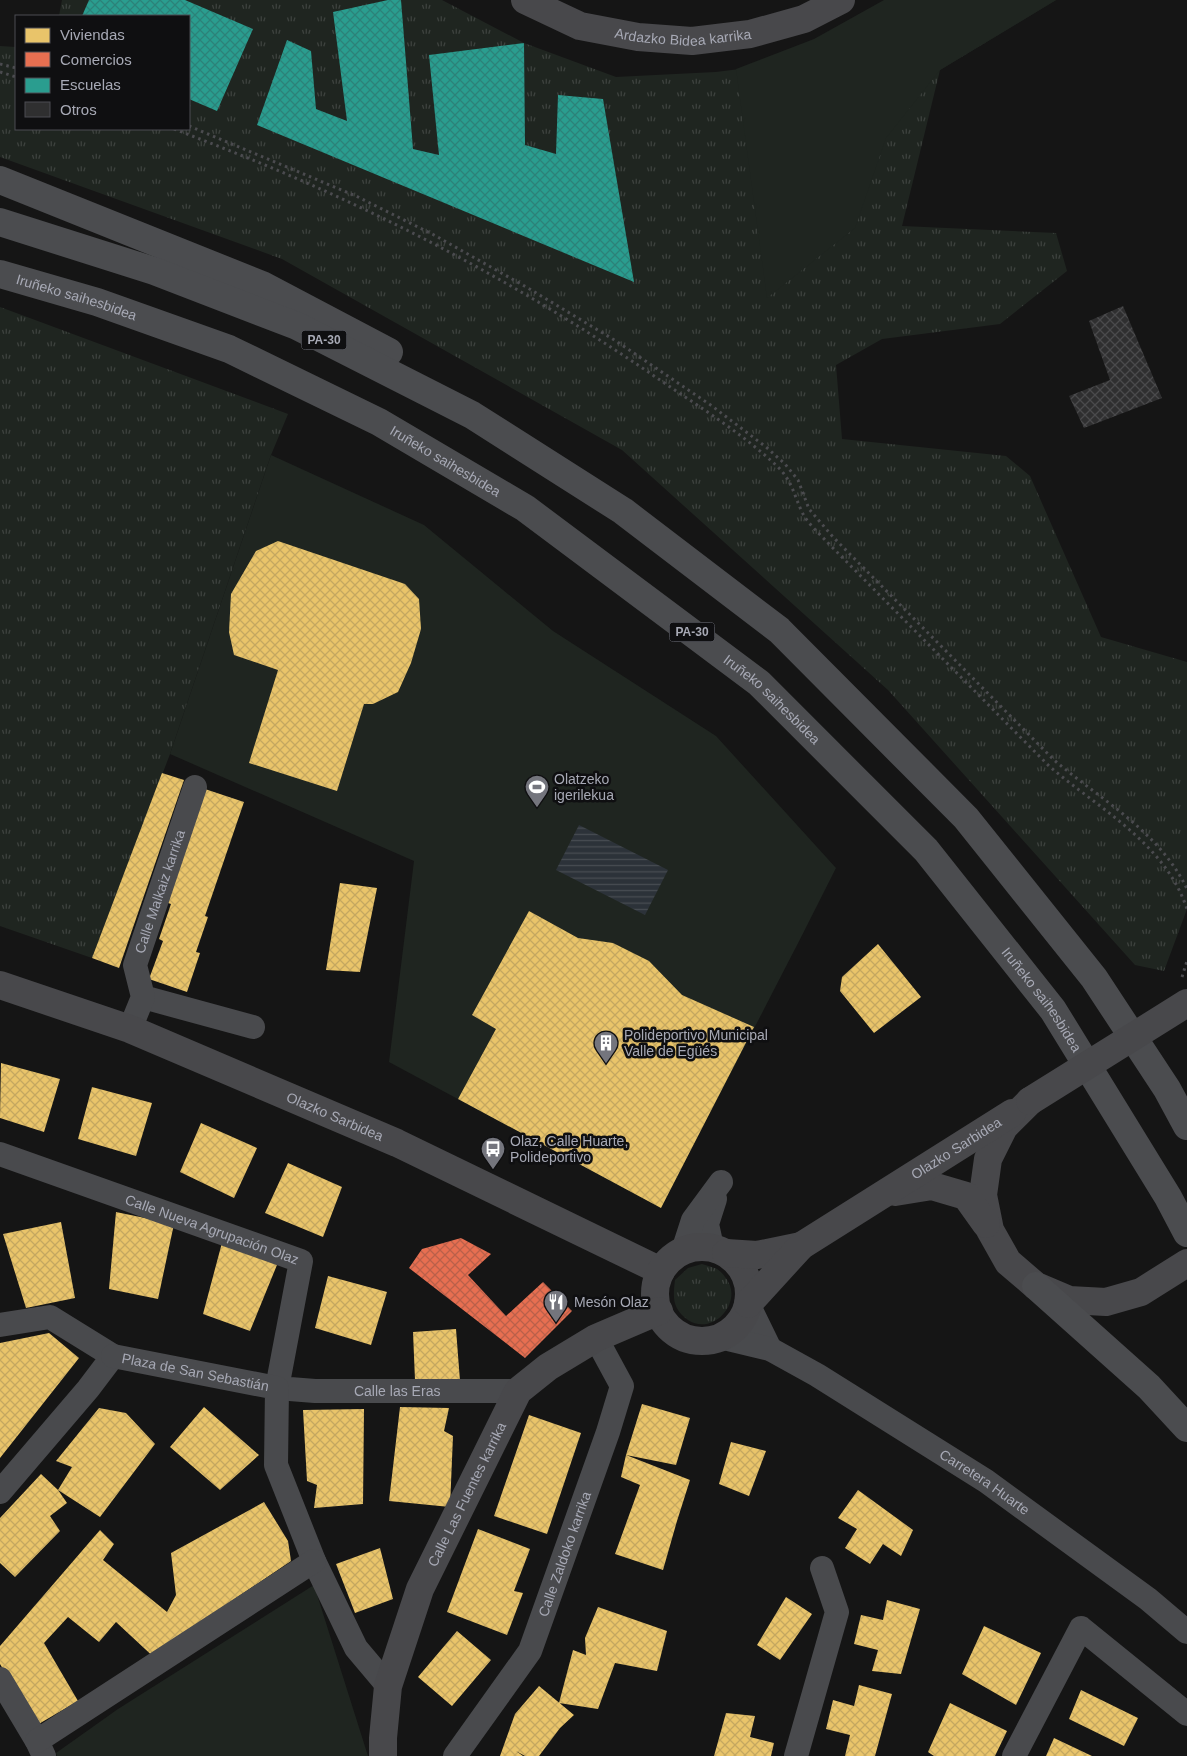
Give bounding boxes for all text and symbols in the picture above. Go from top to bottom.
legend [15,15,190,130]
street label: Ardazko Bidea karrika [613,25,752,49]
text: Viviendas [60,26,125,43]
text: Comercios [60,51,132,68]
text: Escuelas [60,76,121,93]
text: Otros [60,101,97,118]
street label: Iruñeko saihesbidea [14,271,139,324]
road number: PA-30 [302,330,346,350]
street label: Iruñeko saihesbidea [387,422,504,500]
road number: PA-30 [670,622,714,642]
street label: Iruñeko saihesbidea [720,651,824,748]
place label: Olatzeko igerilekua [554,771,614,803]
sports icon: Olatzeko igerilekua [524,774,550,808]
street label: Calle Malkaiz karrika [132,828,188,955]
street label: Iruñeko saihesbidea [998,944,1085,1055]
place label: Polideportivo Municipal Valle de Egüés [624,1027,768,1059]
building icon: Polideportivo Municipal Valle de Egüés [593,1030,619,1064]
street label: Olazko Sarbidea [284,1089,386,1144]
street label: Olazko Sarbidea [908,1114,1004,1183]
place label: Olaz, Calle Huarte, Polideportivo [510,1133,628,1165]
bus stop icon: Olaz, Calle Huarte, Polideportivo [480,1136,506,1170]
street label: Calle Nueva Agrupación Olaz [123,1191,301,1268]
restaurant icon: Mesón Olaz [543,1289,569,1323]
place label: Mesón Olaz [574,1294,649,1310]
street label: Plaza de San Sebastián [120,1350,270,1394]
street label: Calle las Eras [354,1383,440,1399]
street label: Calle Las Fuentes karrika [424,1419,509,1569]
street label: Carretera Huarte [937,1446,1033,1518]
street label: Calle Zaldoko karrika [535,1489,594,1619]

